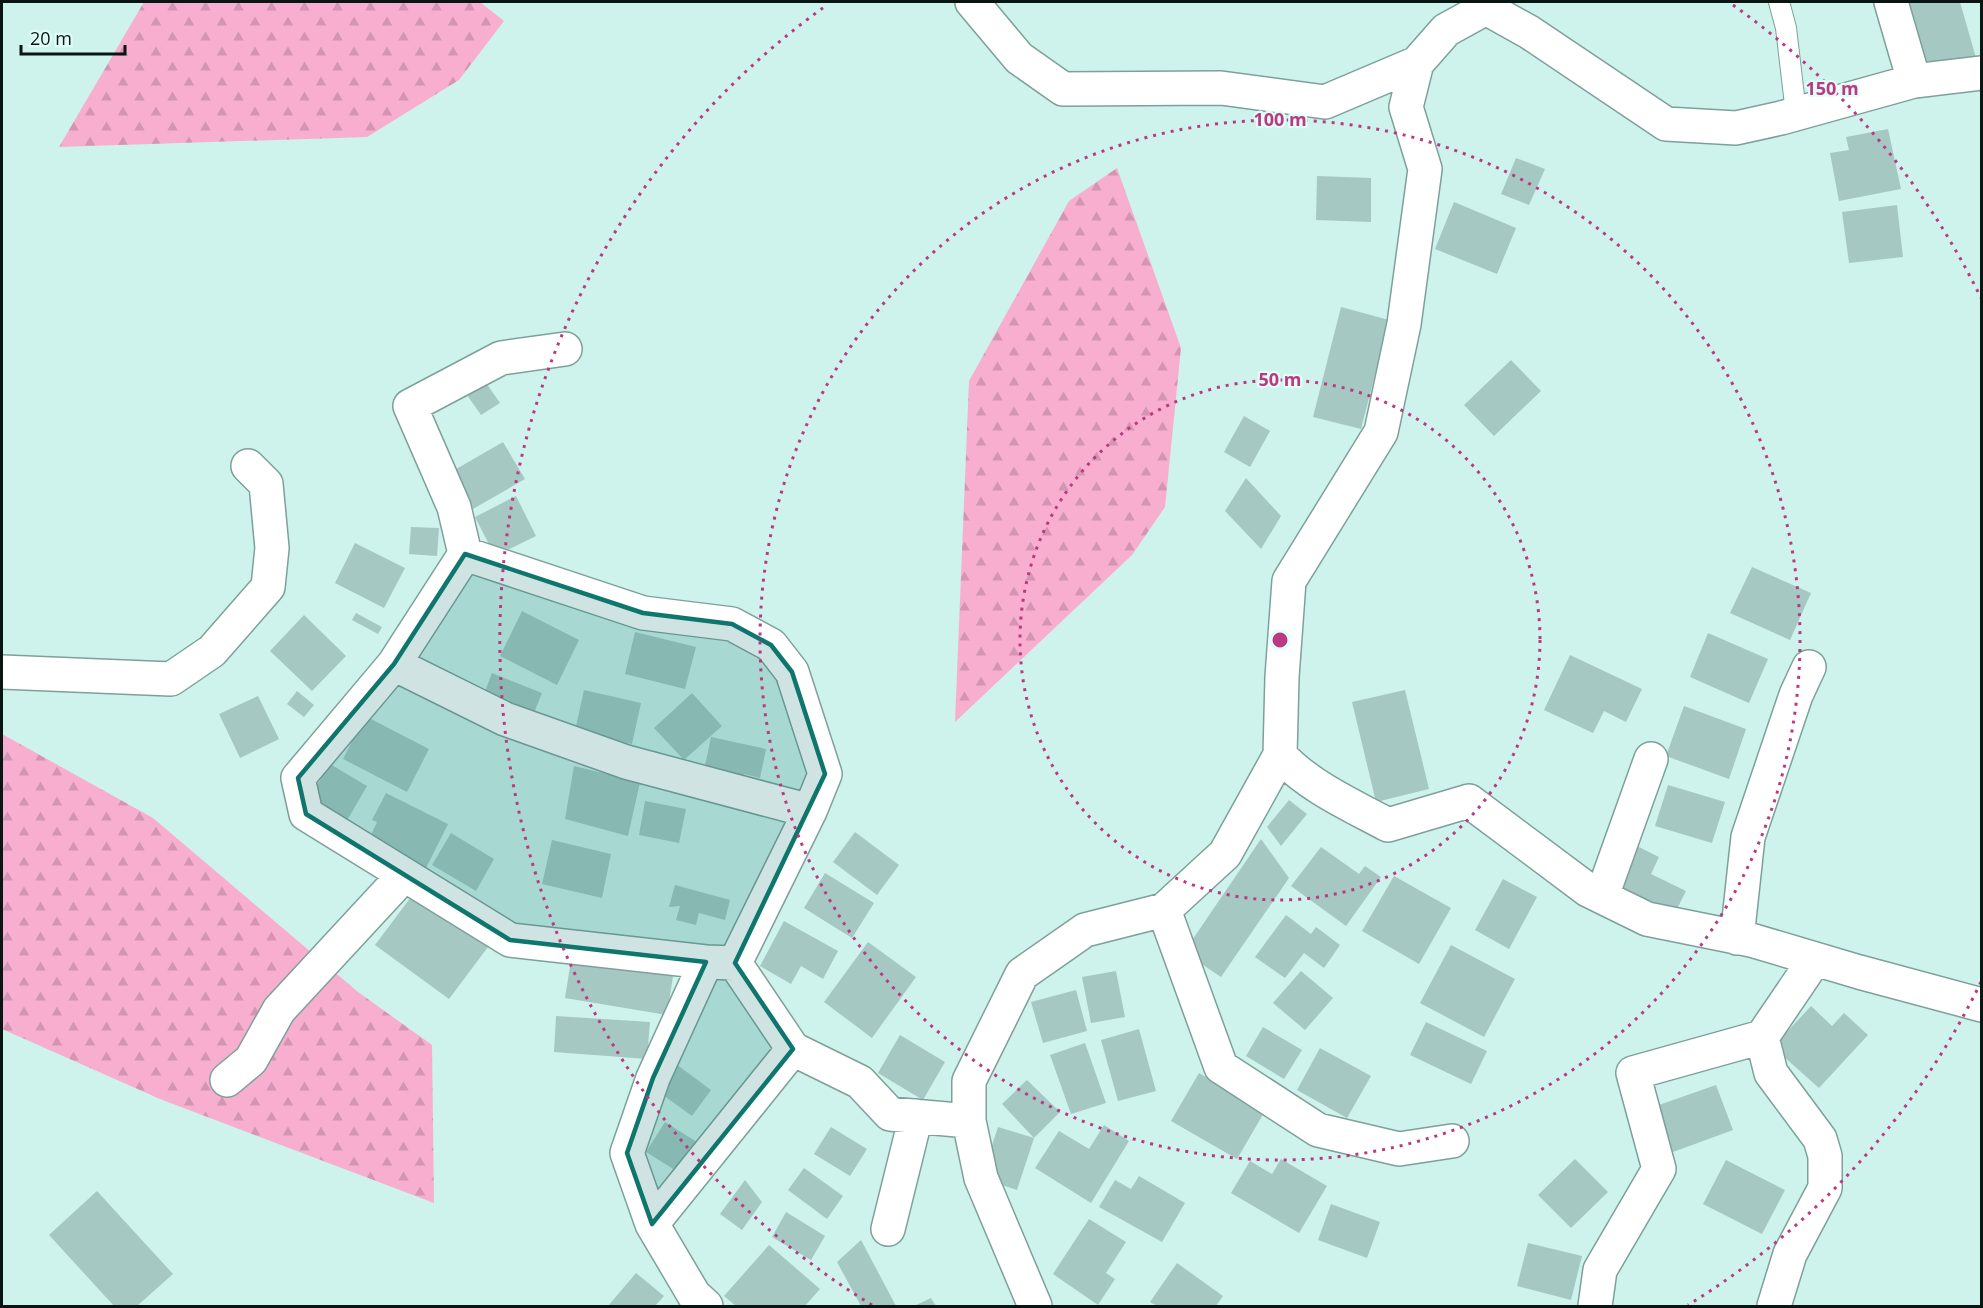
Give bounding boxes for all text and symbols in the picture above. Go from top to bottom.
scale bar [21,18,124,56]
text: 20 m [30,26,72,50]
text: 150 m [1805,76,1859,100]
text: 100 m [1253,107,1307,131]
text: 50 m [1259,367,1301,391]
centre of rings [1270,630,1290,650]

